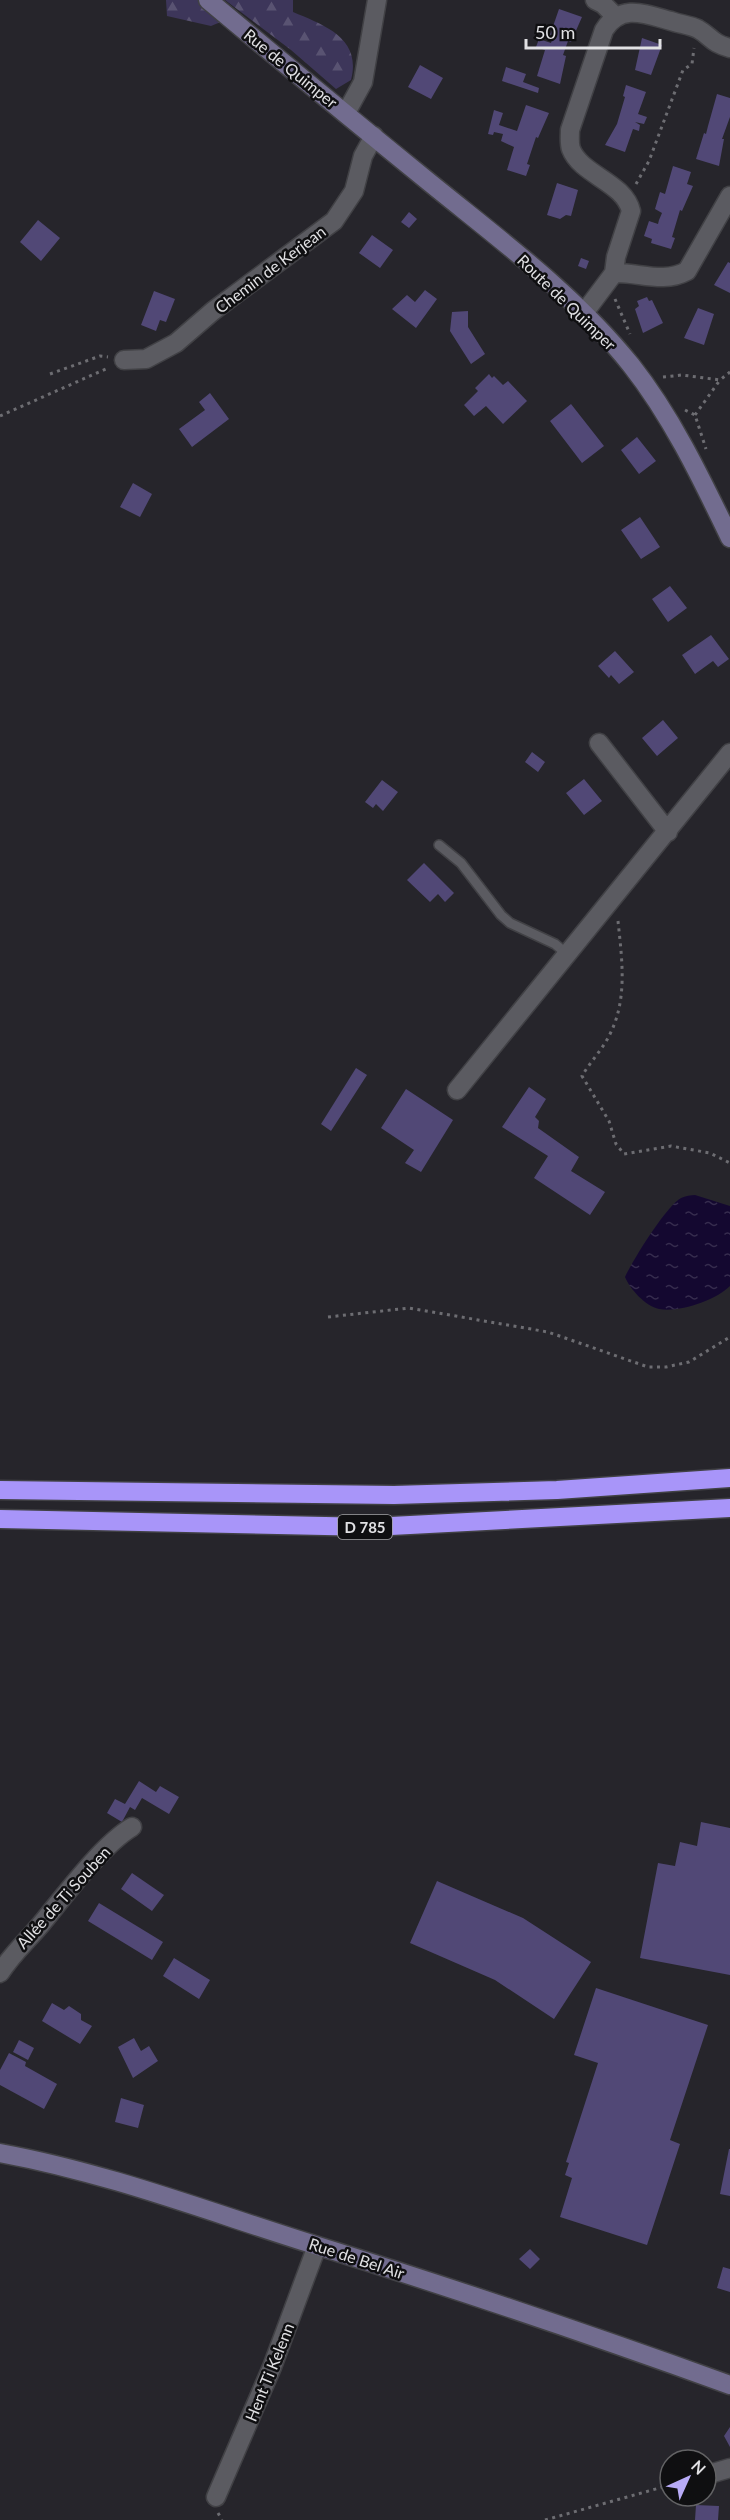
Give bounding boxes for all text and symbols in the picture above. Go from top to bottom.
scale bar [526,12,660,50]
text: 50 m [535,21,575,43]
street label: Rue de Quimper [241,25,342,112]
street label: Chemin de Kerjean [211,221,329,317]
street label: Route de Quimper [514,250,620,354]
road number: D 785 [338,1515,392,1539]
street label: Allée de Ti Souben [12,1842,114,1952]
street label: Rue de Bel Air [307,2234,407,2282]
street label: Hent Ti Kelenn [241,2320,297,2424]
north arrow [658,2448,718,2508]
text: N [688,2456,710,2478]

